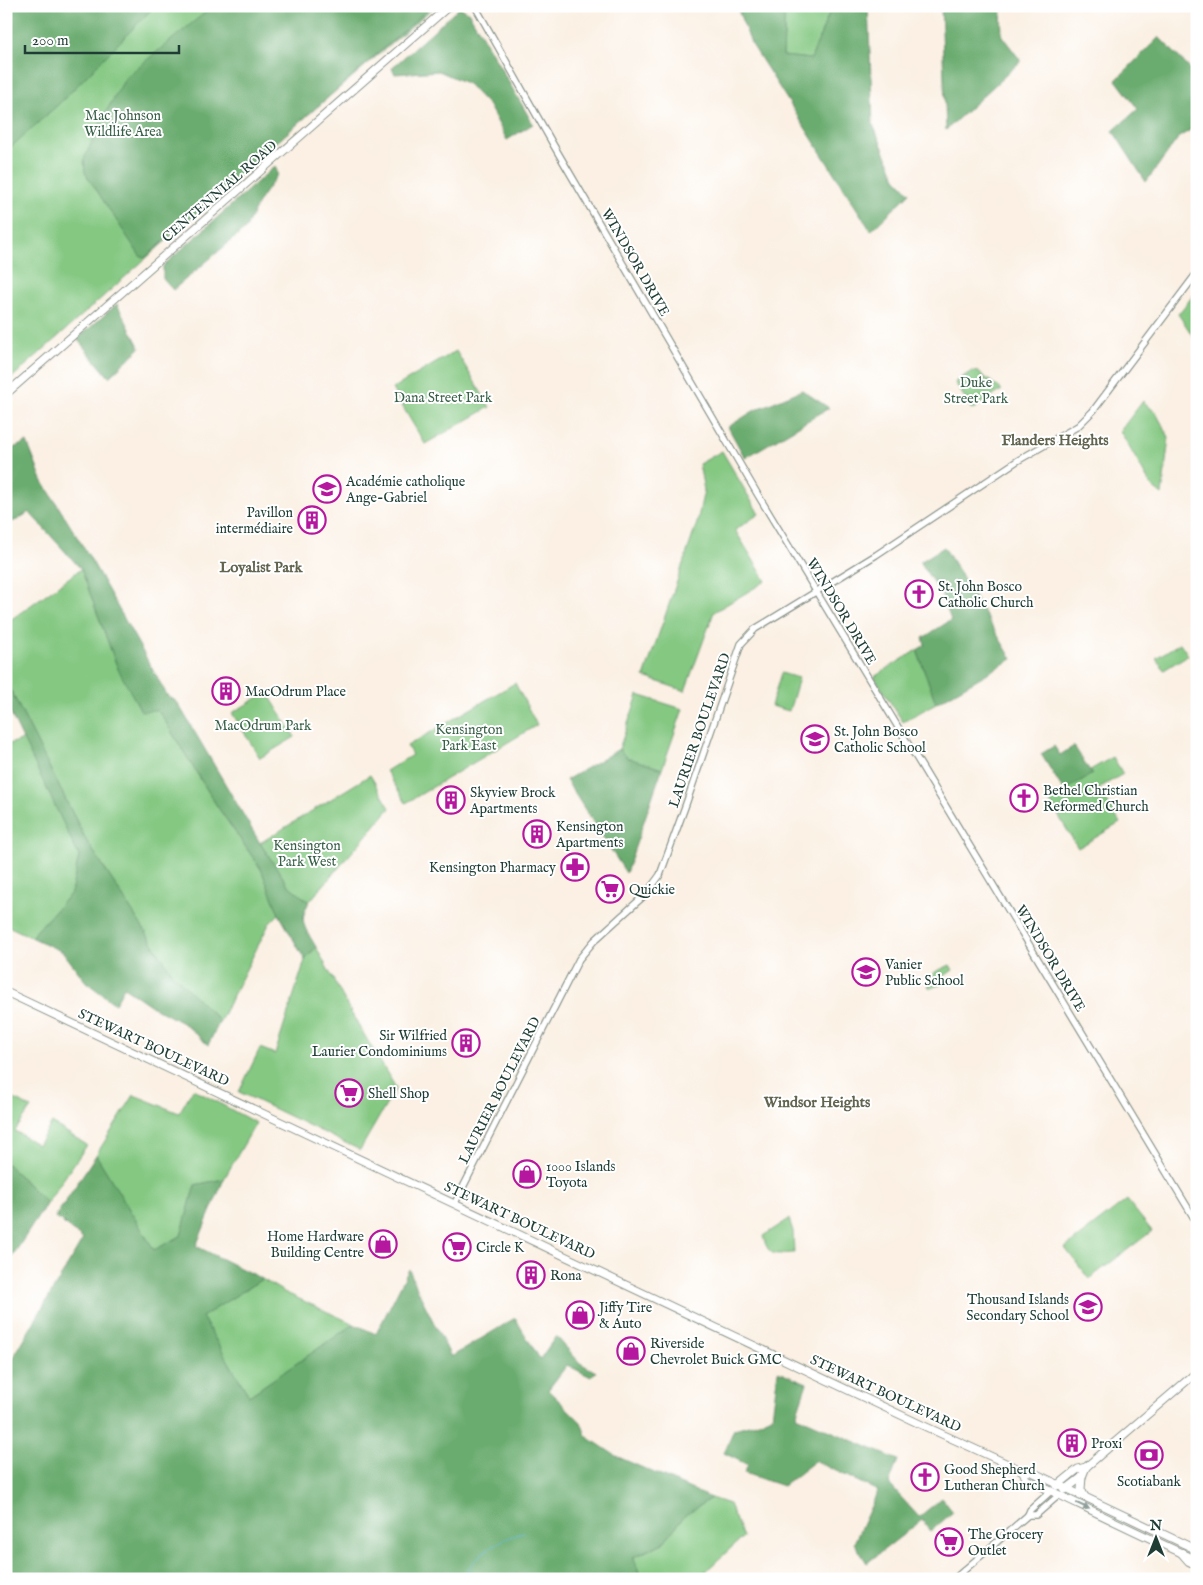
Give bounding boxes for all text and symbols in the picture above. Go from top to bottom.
scale bar [25,22,179,54]
text: 200 m [32,31,69,50]
park label: Mac Johnson Wildlife Area [84,107,163,141]
street label: CENTENNIAL ROAD [158,137,281,247]
street label: WINDSOR DRIVE [597,205,673,320]
park label: Duke Street Park [944,374,1009,408]
park label: Dana Street Park [394,389,493,407]
district label: Flanders Heights [1001,431,1109,450]
place label: Académie catholique Ange-Gabriel [345,473,466,507]
school or university icon: Académie catholique Ange-Gabriel [312,474,342,504]
place label: Pavillon intermédiaire [216,504,294,538]
building icon: Pavillon intermédiaire [297,505,327,535]
street label: WINDSOR DRIVE [802,555,880,668]
district label: Loyalist Park [220,558,303,577]
place label: St. John Bosco Catholic Church [938,578,1034,612]
church icon: St. John Bosco Catholic Church [904,579,934,609]
street label: LAURIER BOULEVARD [665,651,735,810]
building icon: MacOdrum Place [211,676,241,706]
place label: MacOdrum Place [245,683,347,701]
park label: MacOdrum Park [214,717,312,735]
park label: Kensington Park East [435,721,503,755]
place label: St. John Bosco Catholic School [834,723,926,757]
school or university icon: St. John Bosco Catholic School [800,724,830,754]
place label: Bethel Christian Reformed Church [1043,782,1149,816]
church icon: Bethel Christian Reformed Church [1009,783,1039,813]
place label: Skyview Brock Apartments [469,784,556,818]
building icon: Skyview Brock Apartments [436,785,466,815]
place label: Kensington Apartments [555,818,624,852]
building icon: Kensington Apartments [522,819,552,849]
park label: Kensington Park West [273,837,341,871]
pharmacy icon: Kensington Pharmacy [560,852,590,882]
place label: Kensington Pharmacy [429,859,556,877]
supermarket icon: Quickie [595,874,625,904]
place label: Quickie [629,881,676,899]
street label: WINDSOR DRIVE [1011,902,1089,1015]
place label: Vanier Public School [884,956,964,990]
school or university icon: Vanier Public School [851,957,881,987]
street label: STEWART BOULEVARD [75,1005,232,1091]
street label: LAURIER BOULEVARD [455,1014,545,1167]
place label: Sir Wilfried Laurier Condominiums [312,1027,448,1061]
building icon: Sir Wilfried Laurier Condominiums [451,1028,481,1058]
supermarket icon: Shell Shop [334,1078,364,1108]
place label: Shell Shop [368,1085,430,1103]
district label: Windsor Heights [763,1093,871,1112]
place label: 1000 Islands Toyota [546,1158,616,1192]
shop icon: 1000 Islands Toyota [512,1159,542,1189]
street label: STEWART BOULEVARD [441,1178,598,1264]
place label: Home Hardware Building Centre [267,1228,365,1262]
shop icon: Home Hardware Building Centre [368,1229,398,1259]
supermarket icon: Circle K [442,1232,472,1262]
place label: Circle K [476,1239,525,1257]
building icon: Rona [516,1260,546,1290]
place label: Rona [550,1267,583,1285]
place label: Thousand Islands Secondary School [966,1291,1069,1325]
school or university icon: Thousand Islands Secondary School [1073,1292,1103,1322]
place label: Jiffy Tire & Auto [597,1299,653,1333]
shop icon: Jiffy Tire & Auto [565,1300,595,1330]
place label: Riverside Chevrolet Buick GMC [650,1335,782,1369]
shop icon: Riverside Chevrolet Buick GMC [616,1336,646,1366]
street label: STEWART BOULEVARD [807,1351,964,1437]
building icon: Proxi [1057,1428,1087,1458]
place label: Proxi [1091,1435,1122,1453]
bank icon: Scotiabank [1134,1440,1164,1470]
place label: Good Shepherd Lutheran Church [944,1461,1045,1495]
church icon: Good Shepherd Lutheran Church [910,1462,940,1492]
place label: Scotiabank [1117,1473,1181,1491]
one-way arrow [1076,1502,1090,1510]
north arrow [1130,1512,1180,1562]
text: N [1149,1517,1162,1535]
place label: The Grocery Outlet [968,1526,1044,1560]
supermarket icon: The Grocery Outlet [934,1527,964,1557]

